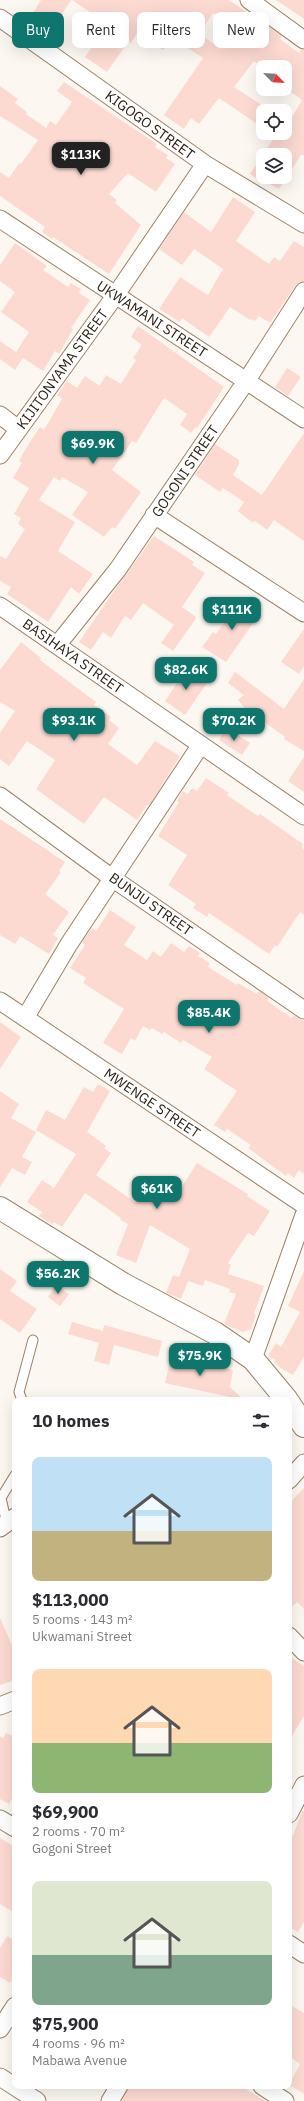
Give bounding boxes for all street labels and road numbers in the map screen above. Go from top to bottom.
street label: KIGOGO STREET [102,86,198,164]
street label: UKWAMANI STREET [93,277,211,361]
street label: KIJITONYAMA STREET [12,305,112,433]
street label: GOGONI STREET [148,421,222,521]
street label: BASIHAYA STREET [19,615,127,697]
street label: BUNJU STREET [106,869,196,939]
street label: MWENGE STREET [100,1064,204,1142]

